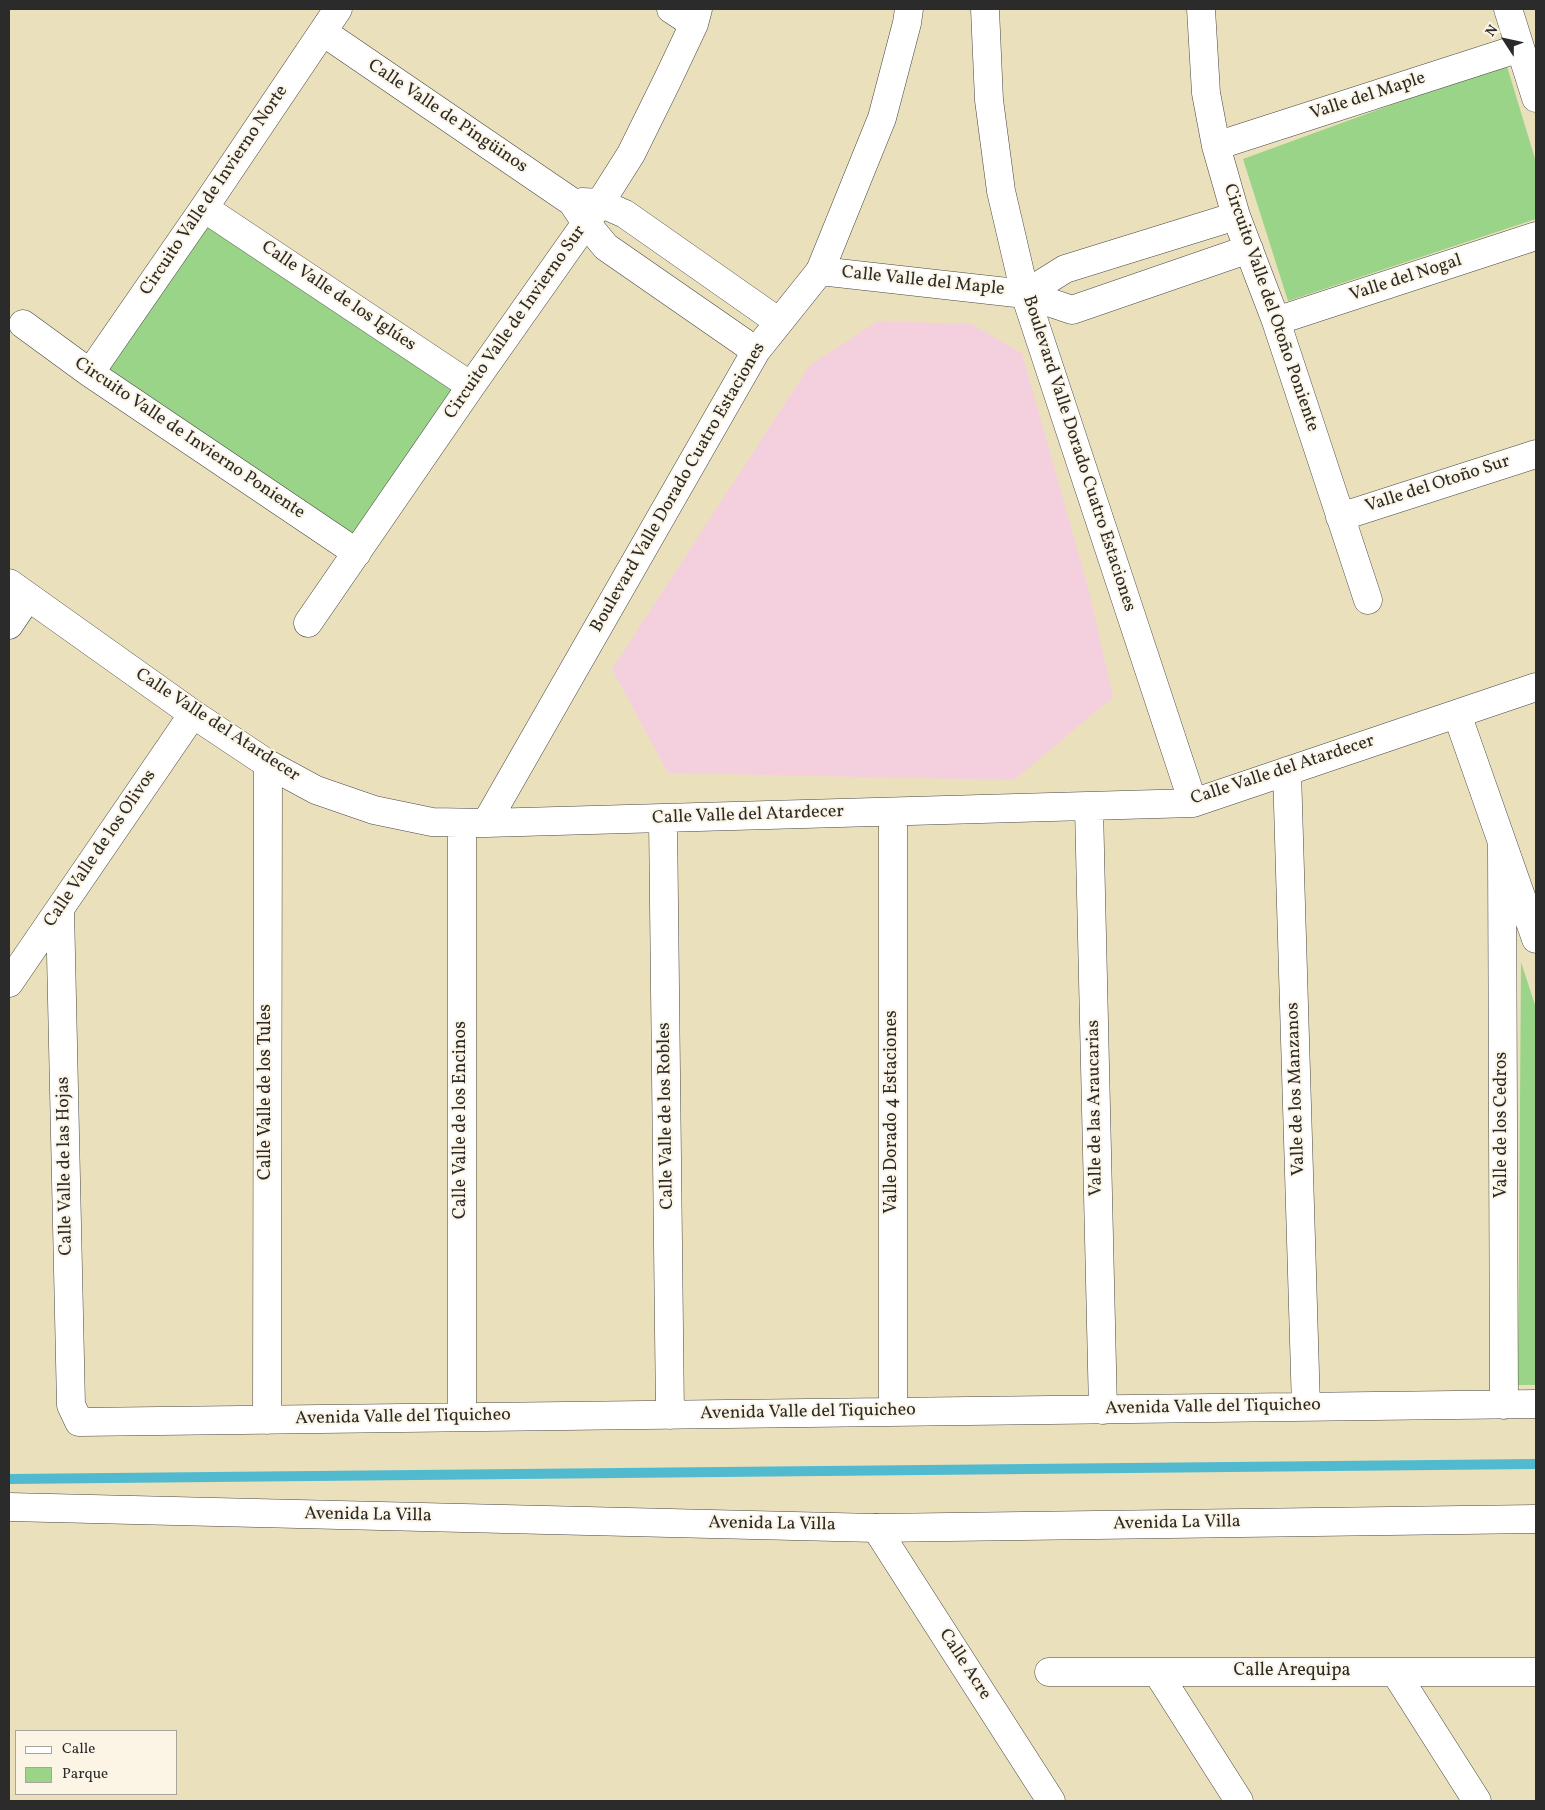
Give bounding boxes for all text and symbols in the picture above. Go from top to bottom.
north arrow [1480,15,1530,65]
text: N [1482,22,1503,41]
street label: Calle Valle de Pingüinos [363,56,531,178]
street label: Valle del Maple [1308,68,1428,126]
street label: Circuito Valle de Invierno Norte [136,82,294,300]
street label: Circuito Valle del Otoño Poniente [1217,181,1323,435]
street label: Circuito Valle de Invierno Sur [441,222,591,424]
street label: Calle Valle de los Iglúes [256,237,420,357]
street label: Valle del Nogal [1347,251,1465,307]
street label: Calle Valle del Maple [841,263,1005,301]
street label: Boulevard Valle Dorado Cuatro Estaciones [1017,293,1139,615]
street label: Boulevard Valle Dorado Cuatro Estaciones [587,339,771,637]
street label: Circuito Valle de Invierno Poniente [70,354,308,524]
street label: Valle del Otoño Sur [1363,451,1513,519]
street label: Calle Valle del Atardecer [131,665,303,787]
street label: Calle Valle del Atardecer [1188,731,1378,811]
street label: Calle Valle de los Olivos [40,766,162,932]
street label: Calle Valle del Atardecer [652,802,844,830]
street label: Valle de los Manzanos [1283,1002,1311,1176]
street label: Calle Valle de los Tules [256,1004,278,1180]
street label: Valle Dorado 4 Estaciones [882,1010,904,1214]
street label: Valle de las Araucarias [1084,1020,1108,1196]
street label: Calle Valle de los Encinos [451,1021,473,1219]
street label: Calle Valle de los Robles [655,1022,679,1210]
street label: Valle de los Cedros [1492,1052,1514,1198]
street label: Calle Valle de las Hojas [54,1076,78,1256]
street label: Avenida Valle del Tiquicheo [1105,1395,1321,1421]
street label: Avenida Valle del Tiquicheo [700,1400,916,1426]
street label: Avenida Valle del Tiquicheo [295,1405,511,1431]
street label: Avenida La Villa [304,1504,432,1528]
street label: Avenida La Villa [1113,1512,1241,1536]
street label: Avenida La Villa [708,1513,836,1537]
street label: Calle Acre [933,1626,995,1704]
street label: Calle Arequipa [1233,1661,1351,1683]
legend [15,1730,178,1795]
text: Calle [62,1739,95,1760]
text: Parque [62,1764,108,1785]

